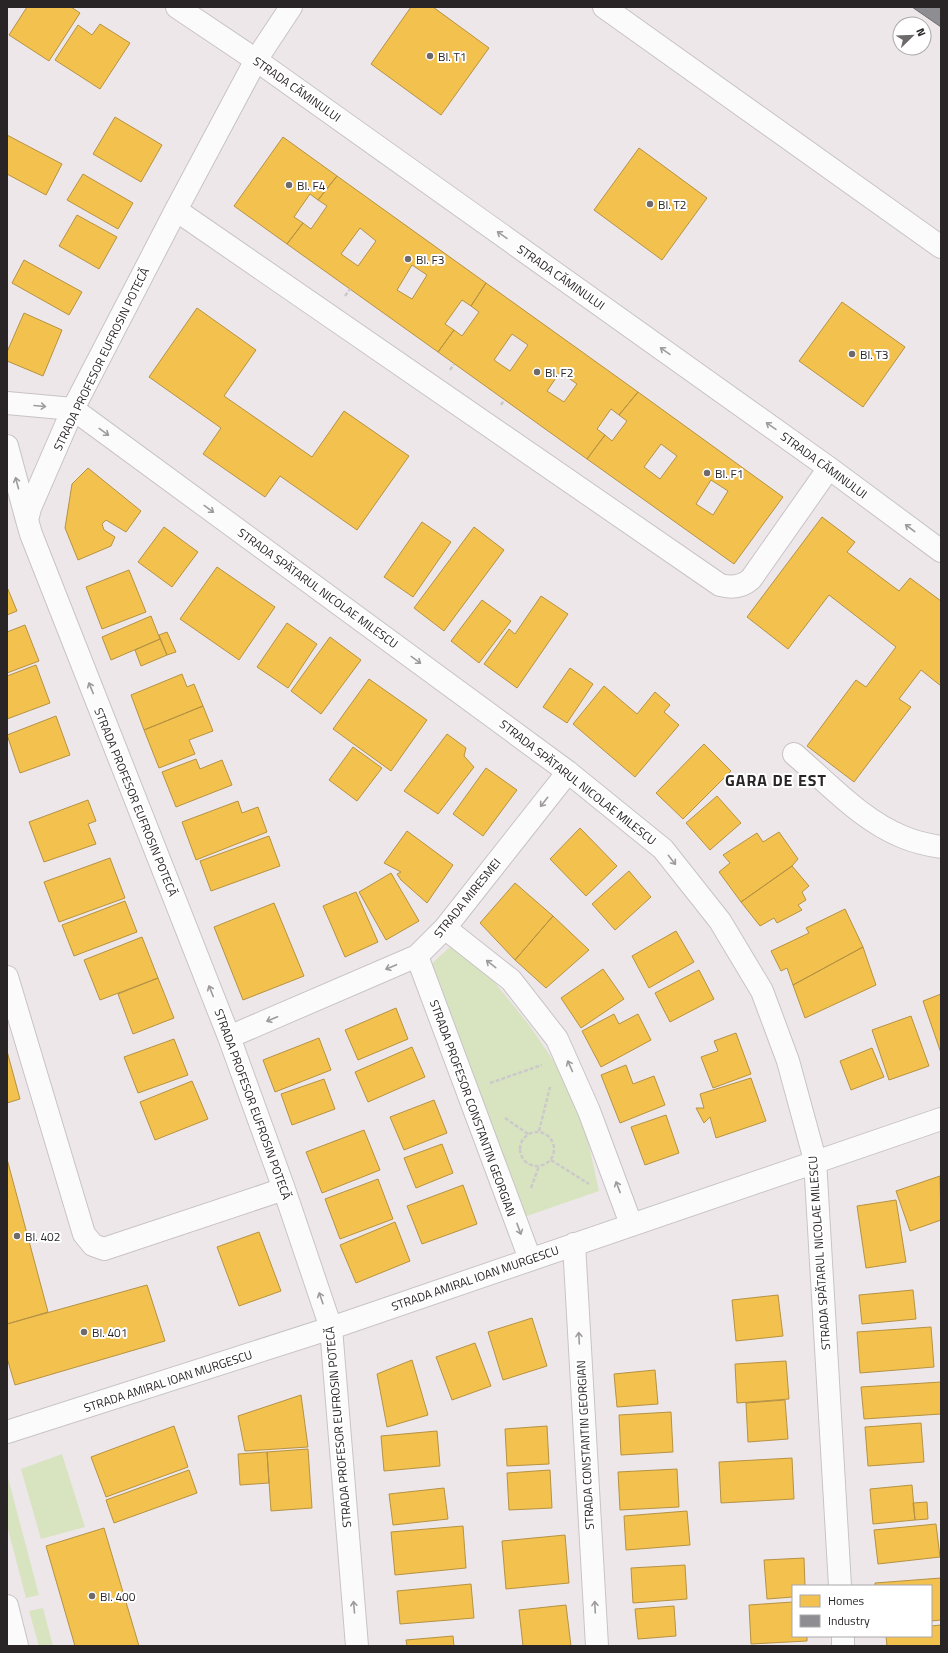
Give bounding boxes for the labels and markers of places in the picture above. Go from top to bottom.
place label: Bl. T1 [438,47,466,66]
marker: Bl. T1 [425,51,435,61]
place label: Bl. F4 [297,176,326,195]
marker: Bl. F4 [284,180,294,190]
place label: Bl. T2 [658,195,686,214]
marker: Bl. T2 [645,199,655,209]
place label: Bl. F3 [416,250,444,269]
marker: Bl. F3 [403,254,413,264]
place label: Bl. T3 [860,345,888,364]
marker: Bl. T3 [847,349,857,359]
place label: Bl. F2 [545,363,573,382]
marker: Bl. F2 [532,367,542,377]
place label: Bl. F1 [715,464,743,483]
marker: Bl. F1 [702,468,712,478]
place label: Bl. 402 [25,1227,61,1246]
marker: Bl. 402 [12,1231,22,1241]
place label: Bl. 401 [92,1323,128,1342]
marker: Bl. 401 [79,1327,89,1337]
place label: Bl. 400 [100,1587,136,1606]
marker: Bl. 400 [87,1591,97,1601]

